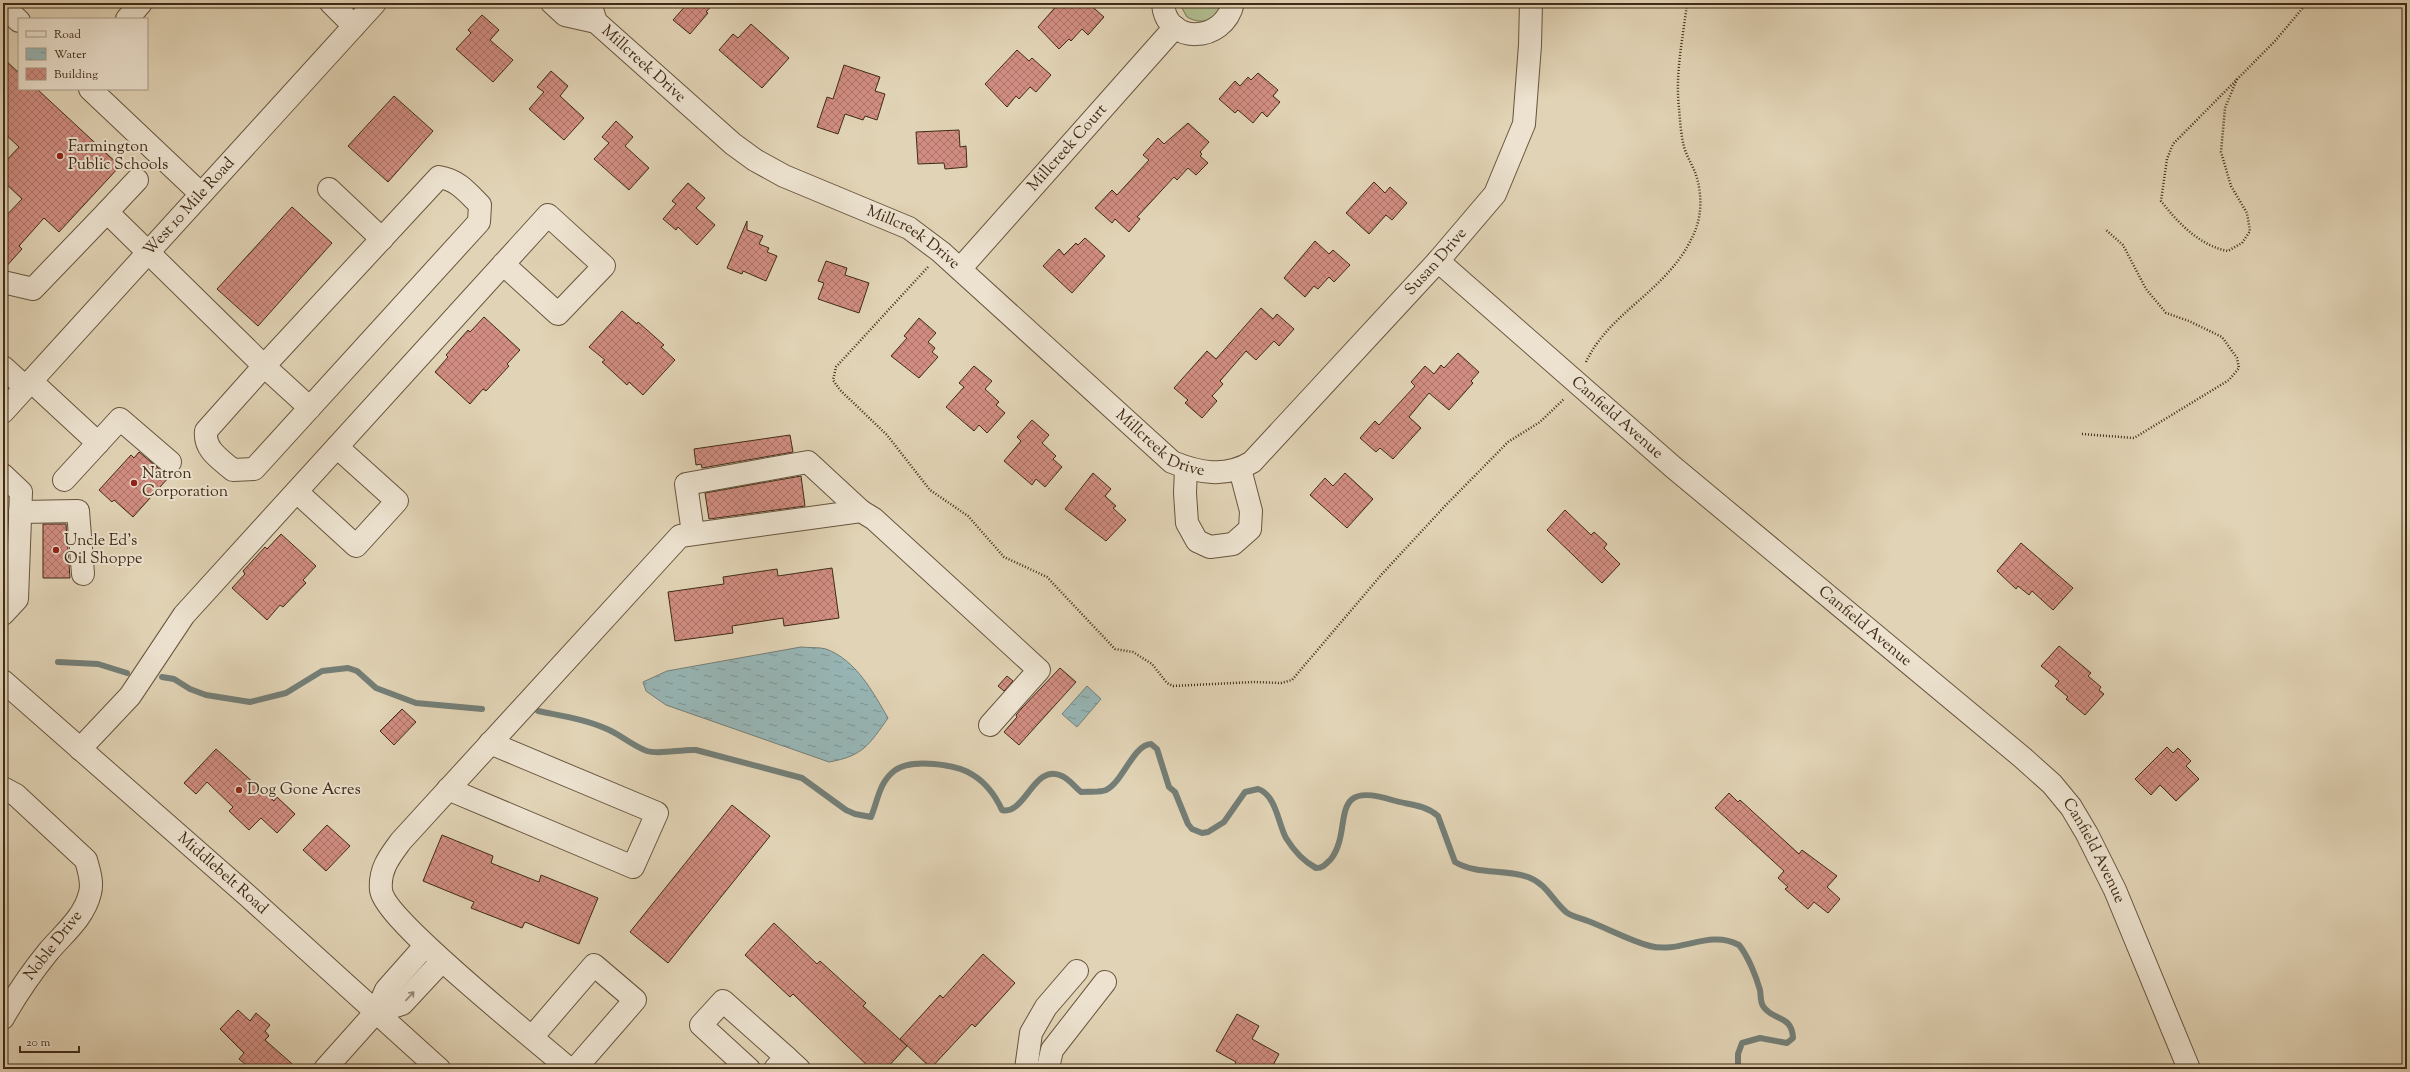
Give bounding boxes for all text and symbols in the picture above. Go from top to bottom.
legend [18,18,148,90]
street label: Millcreek Drive [596,20,691,108]
text: Road [54,26,81,44]
text: Water [54,46,87,64]
text: Building [54,66,98,84]
street label: Millcreek Court [1022,99,1113,197]
place label: Farmington Public Schools [68,136,168,177]
marker: Farmington Public Schools [55,151,65,161]
street label: West 10 Mile Road [138,153,240,262]
street label: Millcreek Drive [863,200,965,275]
street label: Susan Drive [1400,223,1473,301]
street label: Canfield Avenue [1566,371,1668,465]
street label: Millcreek Drive [1110,404,1206,483]
place label: Natron Corporation [142,463,229,504]
marker: Natron Corporation [129,478,139,488]
place label: Uncle Ed's Oil Shoppe [64,530,142,571]
marker: Uncle Ed's Oil Shoppe [51,545,61,555]
street label: Canfield Avenue [1813,581,1917,672]
place label: Dog Gone Acres [247,779,361,802]
marker: Dog Gone Acres [234,785,244,795]
street label: Canfield Avenue [2057,793,2131,907]
street label: Middlebelt Road [172,827,273,920]
street label: Noble Drive [19,906,89,986]
one-way arrow [405,991,415,1001]
scale bar [20,1028,79,1054]
text: 20 m [26,1034,51,1052]

